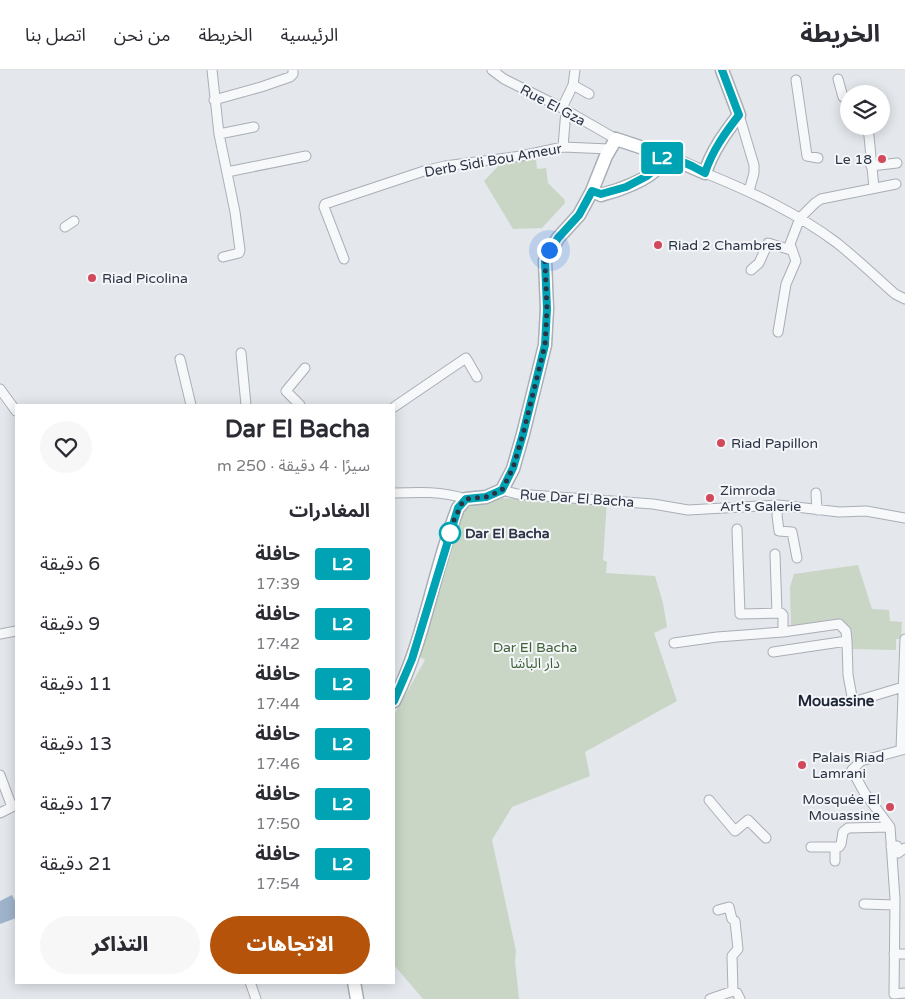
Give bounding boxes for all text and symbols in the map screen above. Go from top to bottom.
text: الخريطة [800,20,880,49]
text: اتصل بنا [25,24,86,46]
text: من نحن [114,24,171,46]
text: الخريطة [199,24,252,46]
text: الرئيسية [280,24,338,46]
street label: Rue El Gza [517,81,588,130]
map controls [840,85,890,135]
button: layers [840,85,890,135]
street label: Derb Sidi Bou Ameur [423,140,564,181]
line badge: L2 [640,142,684,174]
text: L2 [651,147,673,169]
place label: Le 18 [835,151,872,168]
marker: Le 18 [876,153,888,165]
place label: Riad 2 Chambres [668,237,782,254]
your location [537,238,562,263]
marker: Riad 2 Chambres [652,239,664,251]
place label: Riad Picolina [102,270,188,287]
marker: Riad Picolina [86,272,98,284]
text: Dar El Bacha [225,415,370,444]
button: heart [40,421,92,473]
place label: Riad Papillon [731,435,818,452]
marker: Riad Papillon [715,437,727,449]
text: سيرًا · 4 دقيقة · 250 m [217,456,370,476]
place label: Zimroda Art's Galerie [720,482,801,515]
street label: Rue Dar El Bacha [519,486,635,511]
marker: Zimroda Art's Galerie [704,492,716,504]
text: المغادرات [289,500,370,522]
marker: Dar El Bacha [439,522,461,544]
place label: Dar El Bacha [465,525,550,542]
text: حافلة [255,543,300,565]
text: 6 دقيقة [40,553,100,575]
text: L2 [332,553,353,575]
text: 17:39 [256,574,300,594]
text: حافلة [255,603,300,625]
text: 9 دقيقة [40,613,100,635]
text: L2 [332,613,353,635]
text: 17:42 [256,634,300,654]
park label: Dar El Bacha دار الباشا [493,639,577,672]
text: حافلة [255,663,300,685]
text: 11 دقيقة [40,673,112,695]
text: L2 [332,673,353,695]
district label: Mouassine [798,692,875,710]
text: 17:44 [256,694,300,714]
text: حافلة [255,723,300,745]
text: 13 دقيقة [40,733,112,755]
text: L2 [332,733,353,755]
place label: Palais Riad Lamrani [812,749,884,782]
text: 17:46 [256,754,300,774]
marker: Palais Riad Lamrani [796,759,808,771]
text: حافلة [255,783,300,805]
place label: Mosquée El Mouassine [802,791,880,824]
text: 17 دقيقة [40,793,112,815]
text: L2 [332,793,353,815]
marker: Mosquée El Mouassine [884,801,896,813]
text: 17:50 [256,814,300,834]
text: حافلة [255,843,300,865]
text: 21 دقيقة [40,853,112,875]
text: L2 [332,853,353,875]
text: 17:54 [256,874,300,894]
button: التذاكر [40,916,200,974]
button: الاتجاهات [210,916,370,974]

